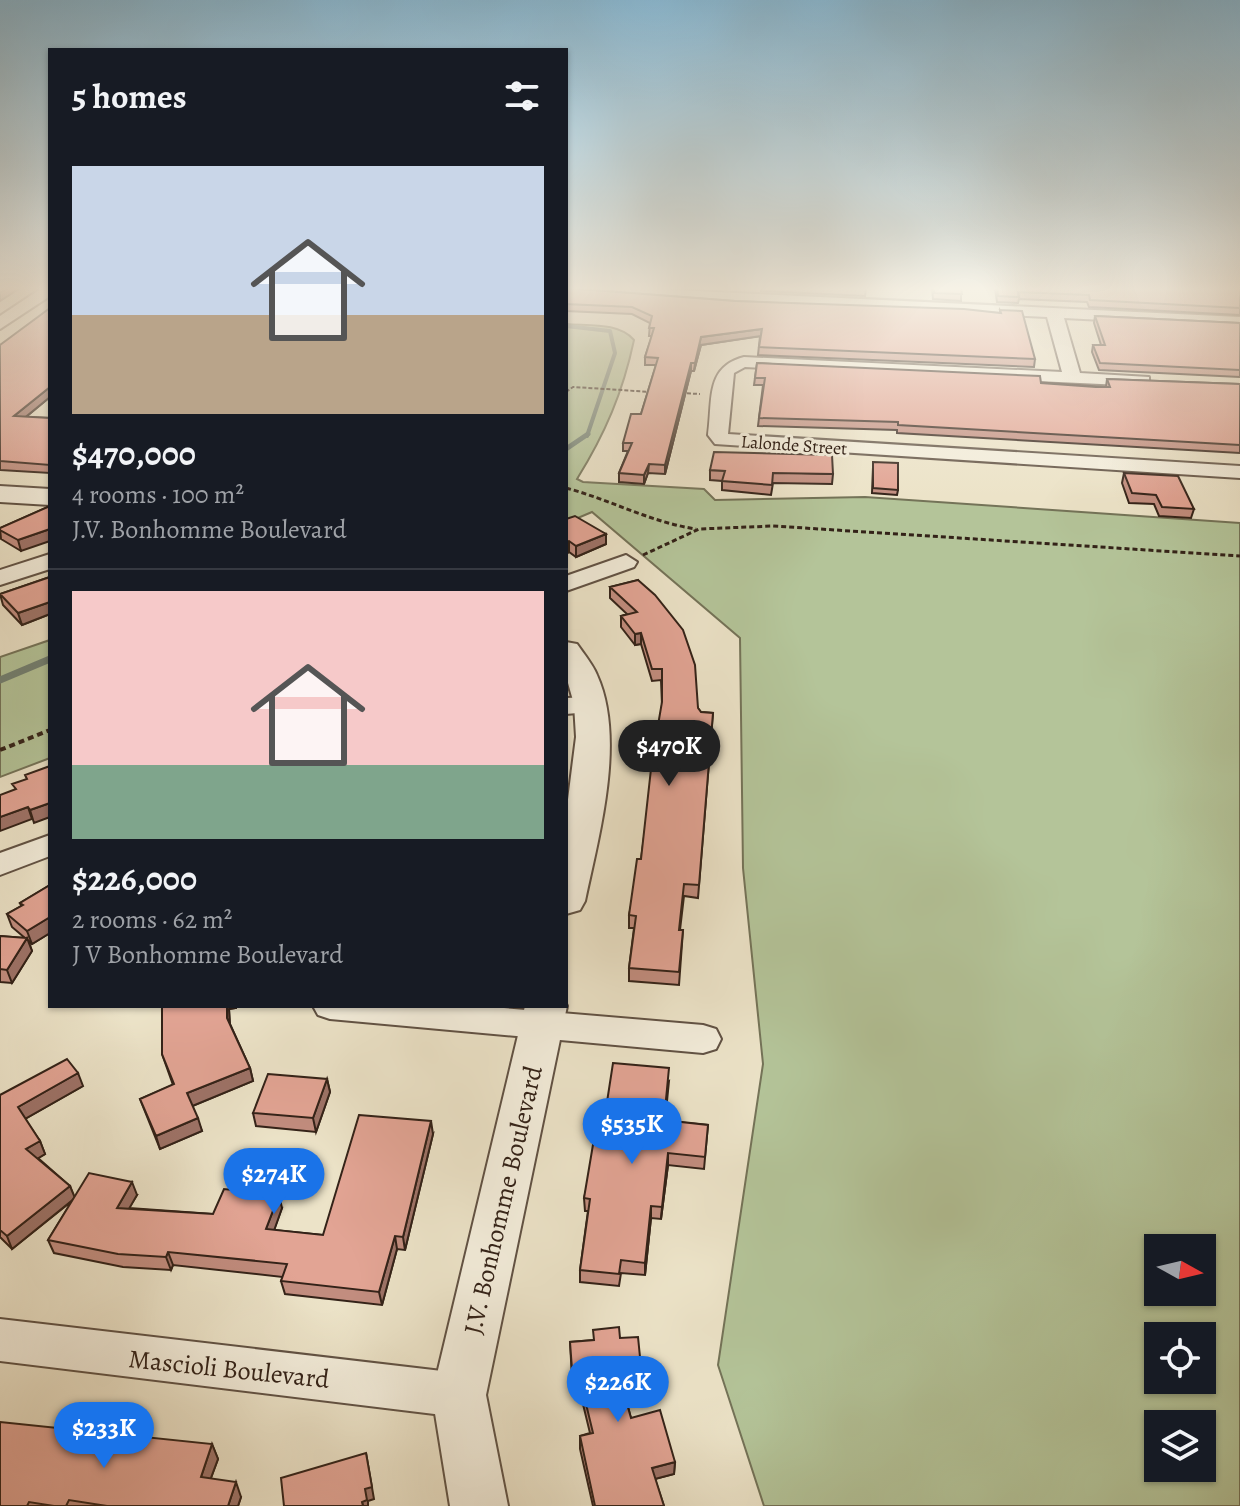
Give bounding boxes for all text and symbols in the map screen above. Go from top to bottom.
text: 5 homes [72,73,187,120]
icon: filters [500,74,544,118]
icon: home [236,218,380,362]
street label: Lalonde Street [740,429,848,461]
text: $470,000 [72,430,196,477]
text: 4 rooms · 100 m² [72,477,244,512]
text: J.V. Bonhomme Boulevard [72,512,347,547]
icon: home [236,643,380,787]
pin: $470K [613,720,725,788]
text: $470K [636,728,702,763]
text: $226,000 [72,855,197,902]
text: 2 rooms · 62 m² [72,902,232,937]
text: J V Bonhomme Boulevard [72,937,343,972]
street label: J.V. Bonhomme Boulevard [455,1062,551,1338]
pin: $535K [576,1098,688,1166]
text: $535K [601,1106,663,1141]
pin: $274K [218,1148,330,1216]
text: $274K [241,1156,307,1191]
north arrow [1144,1234,1216,1306]
map controls [1144,1234,1216,1482]
button: locate [1144,1322,1216,1394]
street label: Mascioli Boulevard [127,1341,331,1397]
pin: $226K [562,1356,674,1424]
text: $226K [585,1364,651,1399]
pin: $233K [48,1402,160,1470]
text: $233K [72,1410,136,1445]
button: layers [1144,1410,1216,1482]

